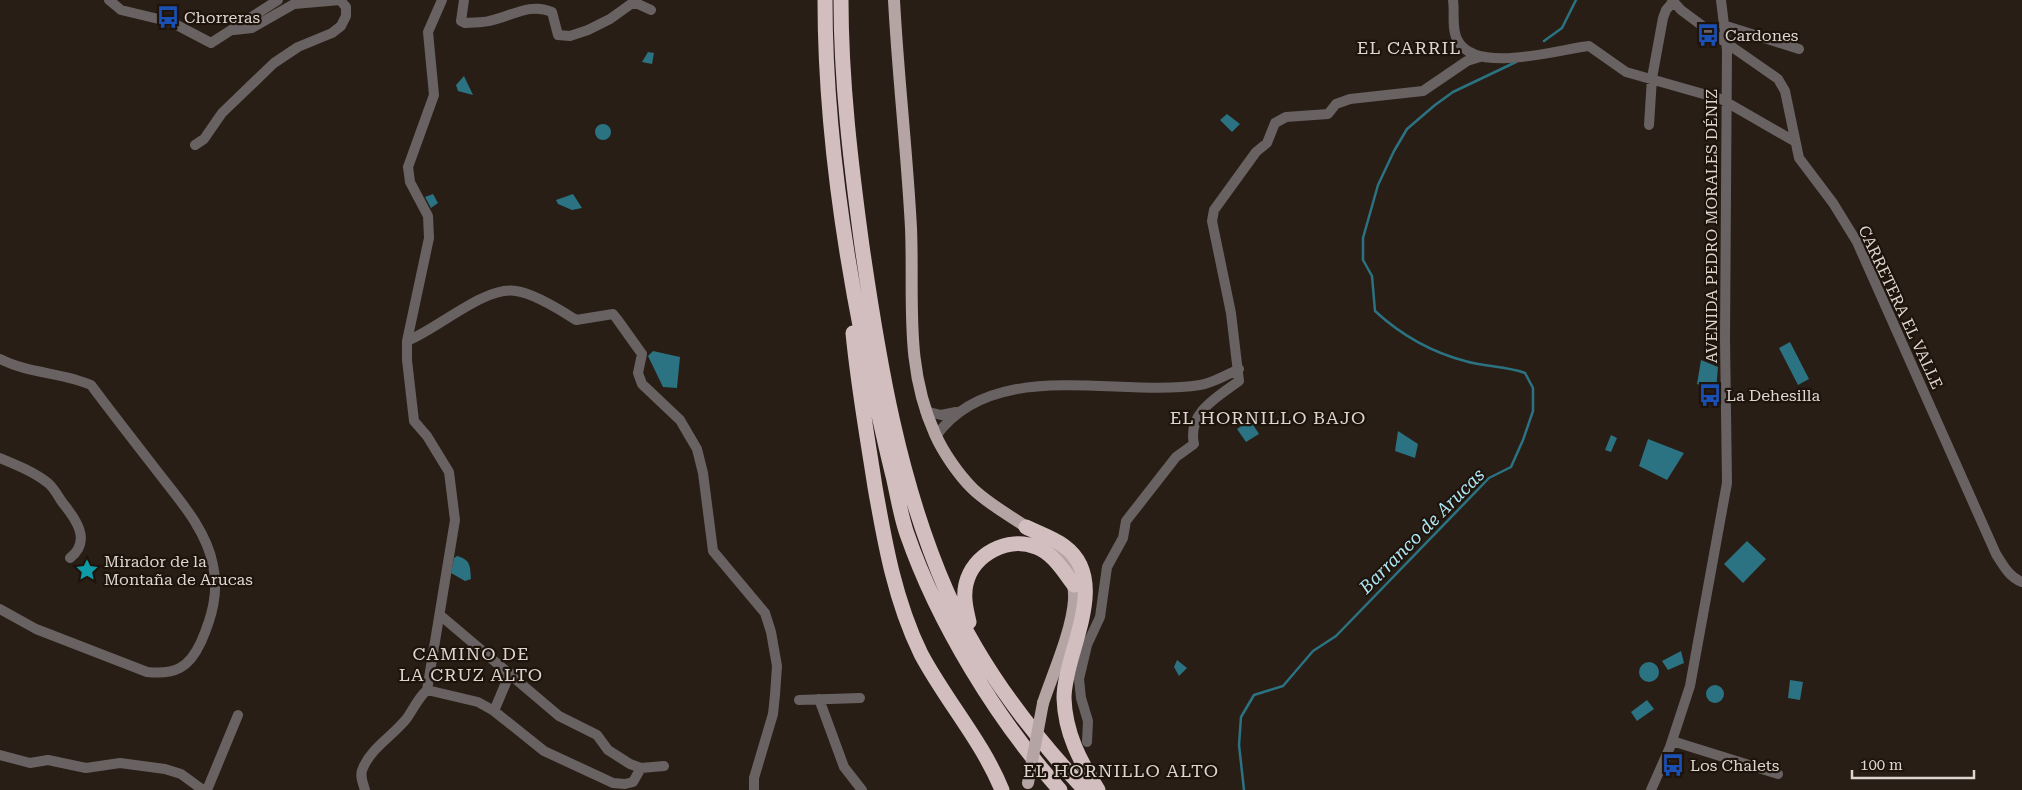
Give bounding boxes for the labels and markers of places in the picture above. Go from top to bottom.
bus stop icon: Chorreras [155,4,181,30]
place label: Chorreras [184,8,260,27]
bus stop icon: Cardones [1695,22,1721,48]
place label: Cardones [1725,26,1799,45]
bus stop icon: La Dehesilla [1697,382,1723,408]
place label: La Dehesilla [1726,386,1821,405]
place label: Mirador de la Montaña de Arucas [104,552,253,589]
place icon: Mirador de la Montaña de Arucas [74,557,100,583]
bus stop icon: Los Chalets [1660,752,1686,778]
place label: Los Chalets [1690,756,1780,775]

